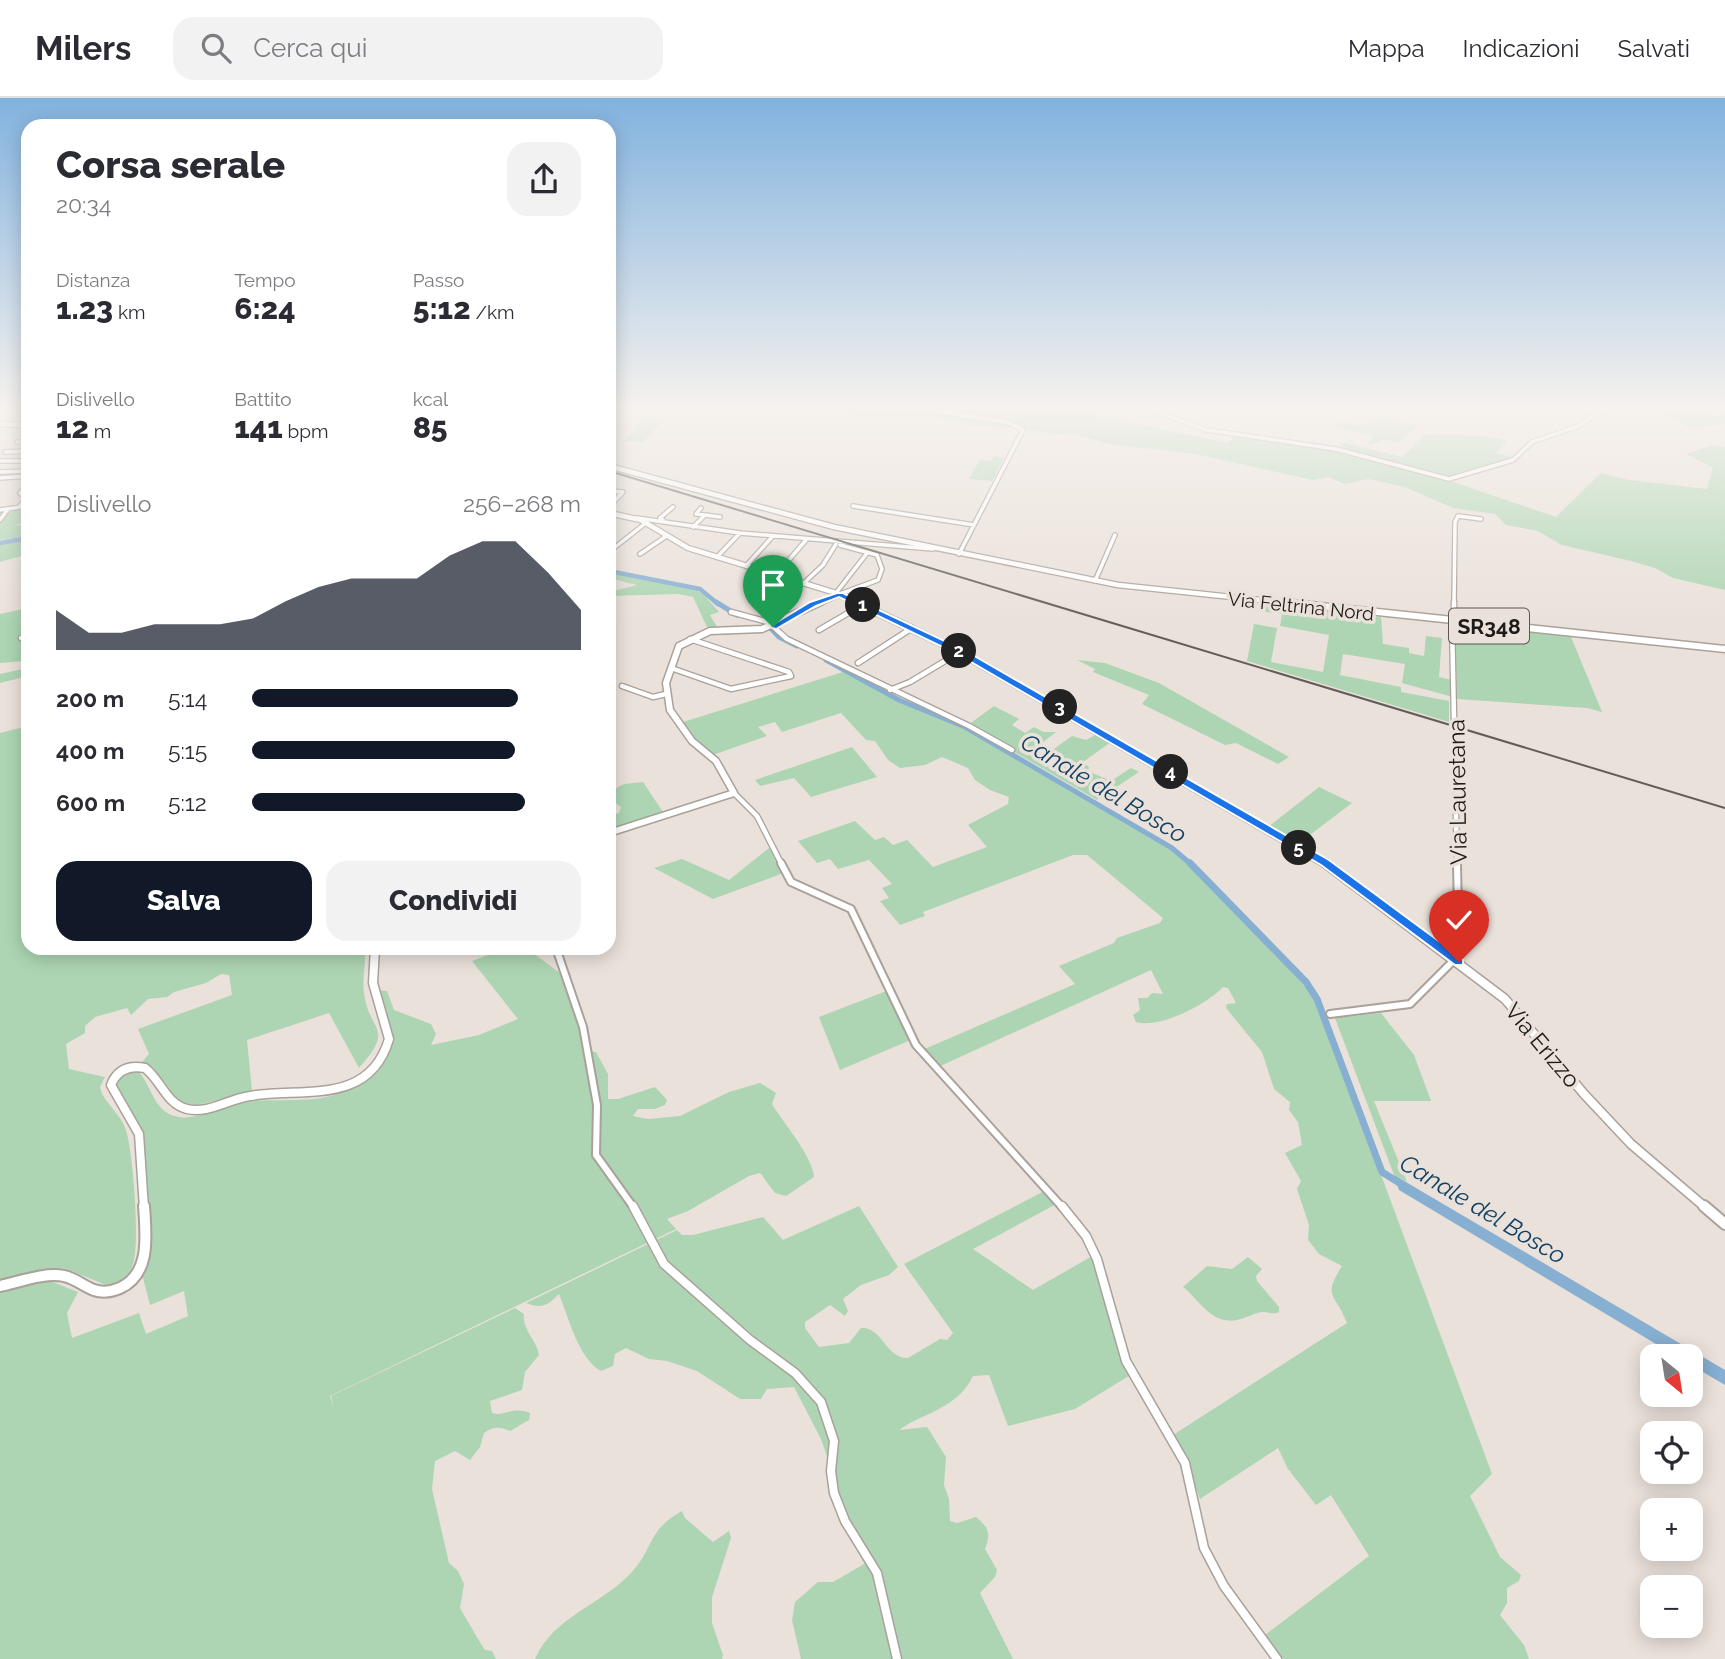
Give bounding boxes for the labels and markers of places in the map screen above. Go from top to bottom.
pin [743,555,803,627]
pin: 1 [846,588,880,622]
pin: 2 [942,634,976,668]
pin: 3 [1042,690,1078,724]
pin: 4 [1154,754,1188,790]
pin: 5 [1282,830,1316,866]
pin [1429,890,1489,962]

